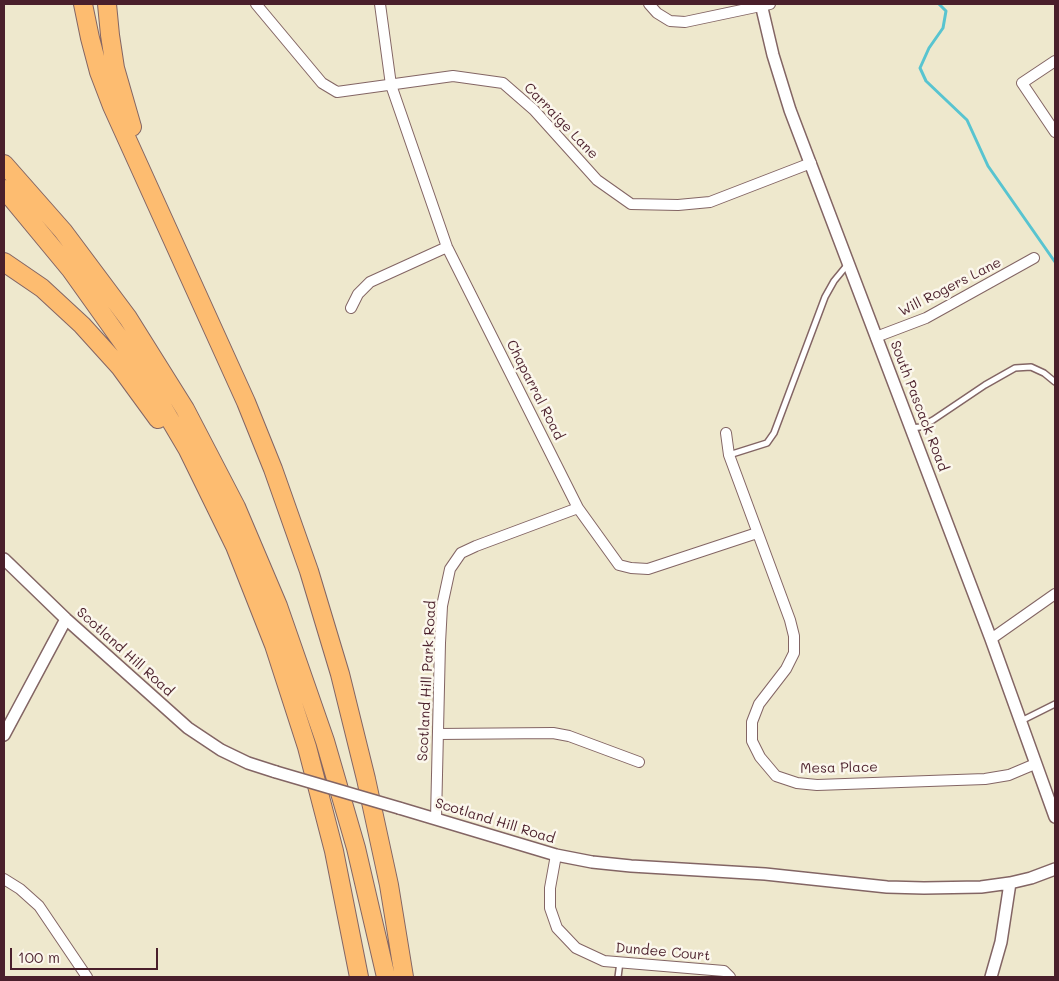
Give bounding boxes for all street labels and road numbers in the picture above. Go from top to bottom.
street label: Carraige Lane [520,79,602,163]
street label: Will Rogers Lane [896,254,1004,320]
street label: Chaparral Road [503,337,567,443]
street label: South Pascack Road [886,338,952,474]
street label: Scotland Hill Park Road [414,600,440,762]
street label: Scotland Hill Road [73,604,177,700]
street label: Mesa Place [800,759,878,777]
street label: Scotland Hill Road [433,795,557,847]
street label: Dundee Court [615,939,711,965]

